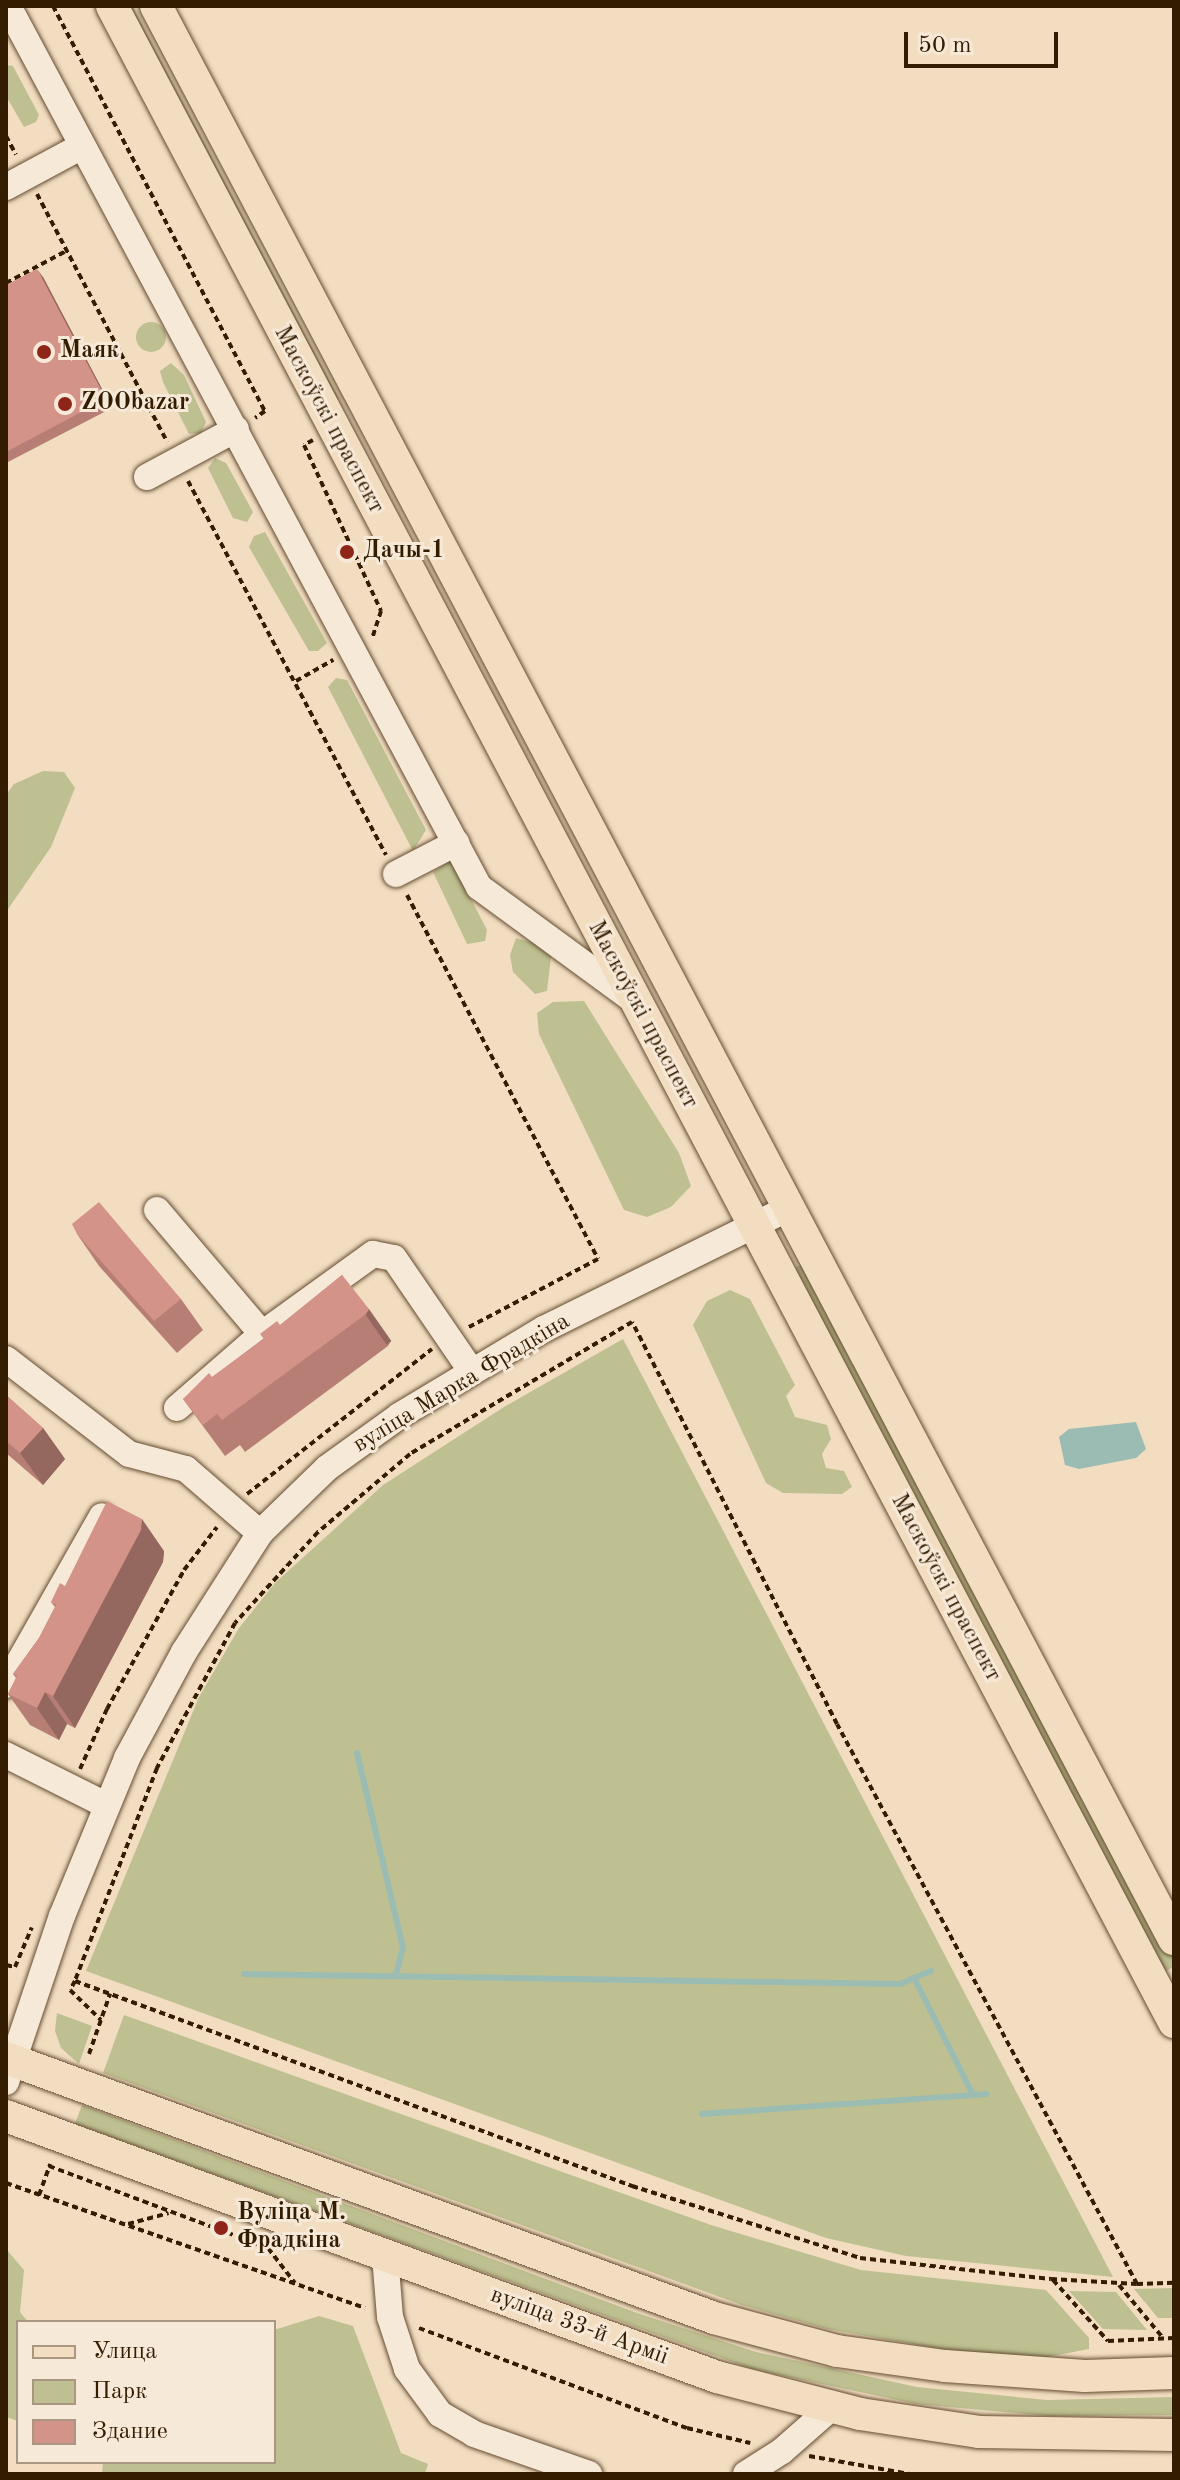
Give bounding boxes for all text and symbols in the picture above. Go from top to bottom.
scale bar [908,16,1062,66]
text: 50 m [918,34,972,58]
street label: Маскоўскі праспект [266,321,390,519]
place label: Маяк [60,338,119,366]
marker: Маяк [35,343,53,361]
place label: ZOObazar [81,390,189,418]
marker: ZOObazar [56,395,74,413]
place label: Дачы-1 [363,538,445,566]
marker: Дачы-1 [338,543,356,561]
street label: Маскоўскі праспект [580,916,704,1114]
street label: вуліца Марка Фрадкіна [348,1308,576,1460]
street label: Маскоўскі праспект [883,1489,1007,1687]
place label: Вуліца М. Фрадкіна [237,2200,346,2256]
marker: Вуліца М. Фрадкіна [212,2219,230,2237]
street label: вуліца 33-й Арміі [486,2281,672,2373]
legend [16,2320,276,2464]
text: Улица [92,2340,157,2364]
text: Парк [92,2380,147,2404]
text: Здание [92,2420,168,2444]

